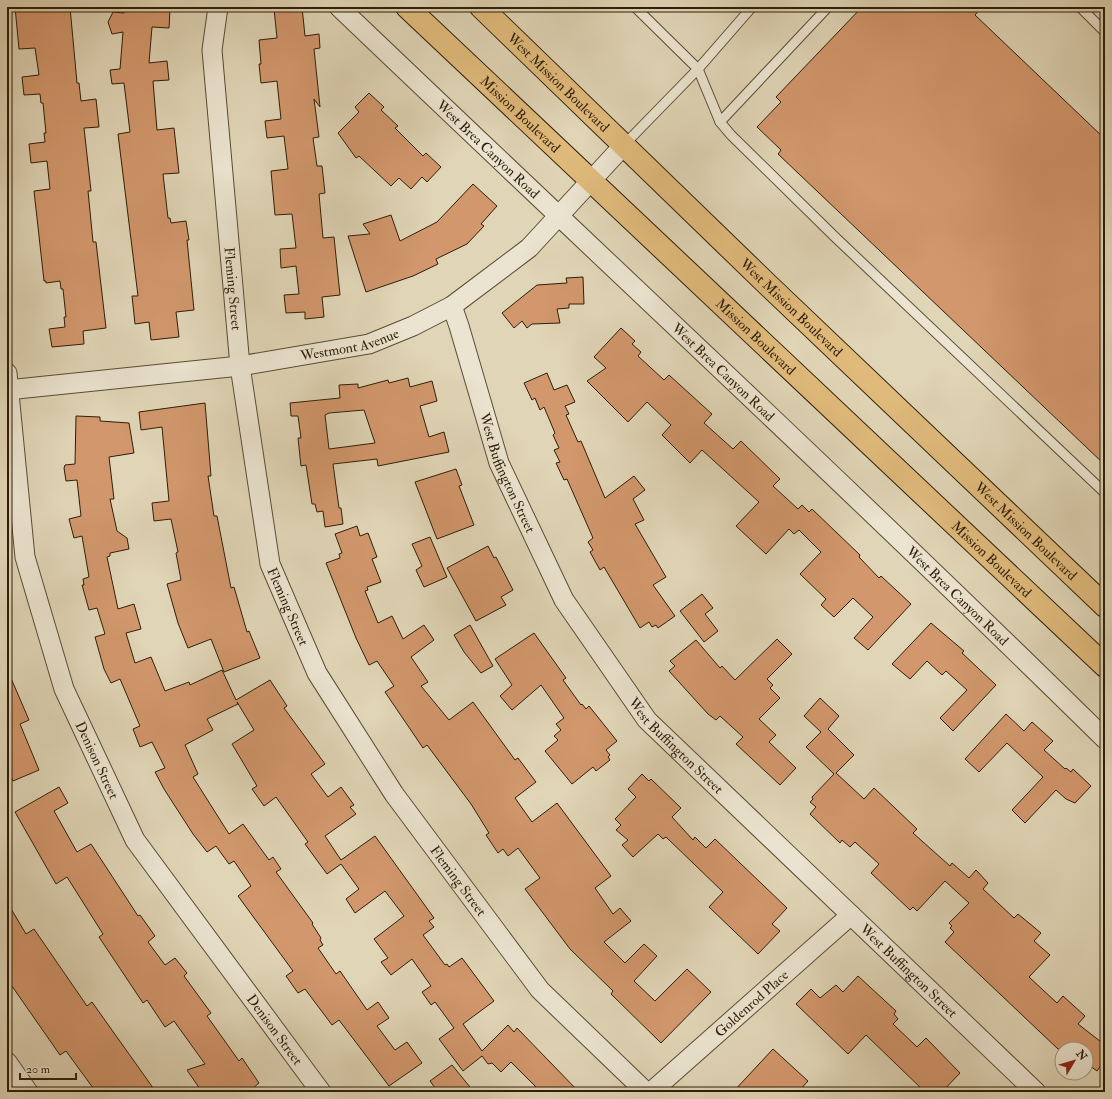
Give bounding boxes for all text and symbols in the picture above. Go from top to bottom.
street label: West Mission Boulevard [504,30,612,136]
street label: Mission Boulevard [477,72,565,156]
street label: West Brea Canyon Road [433,96,543,202]
street label: Fleming Street [221,246,245,332]
street label: West Mission Boulevard [738,255,846,361]
street label: Mission Boulevard [713,294,801,378]
street label: West Brea Canyon Road [668,318,778,425]
street label: Westmont Avenue [298,324,401,364]
street label: West Buffington Street [476,410,540,536]
street label: West Mission Boulevard [971,480,1081,584]
street label: Mission Boulevard [948,517,1036,601]
street label: West Brea Canyon Road [902,542,1012,649]
street label: Fleming Street [264,565,313,649]
street label: West Buffington Street [625,693,727,797]
street label: Denison Street [72,719,123,802]
street label: Fleming Street [427,842,491,920]
street label: West Buffington Street [856,919,962,1021]
street label: Goldenrod Place [711,966,792,1040]
street label: Denison Street [243,991,307,1069]
north arrow [1054,1041,1094,1081]
text: N [1073,1046,1090,1064]
scale bar [20,1055,76,1081]
text: 20 m [26,1062,51,1077]

